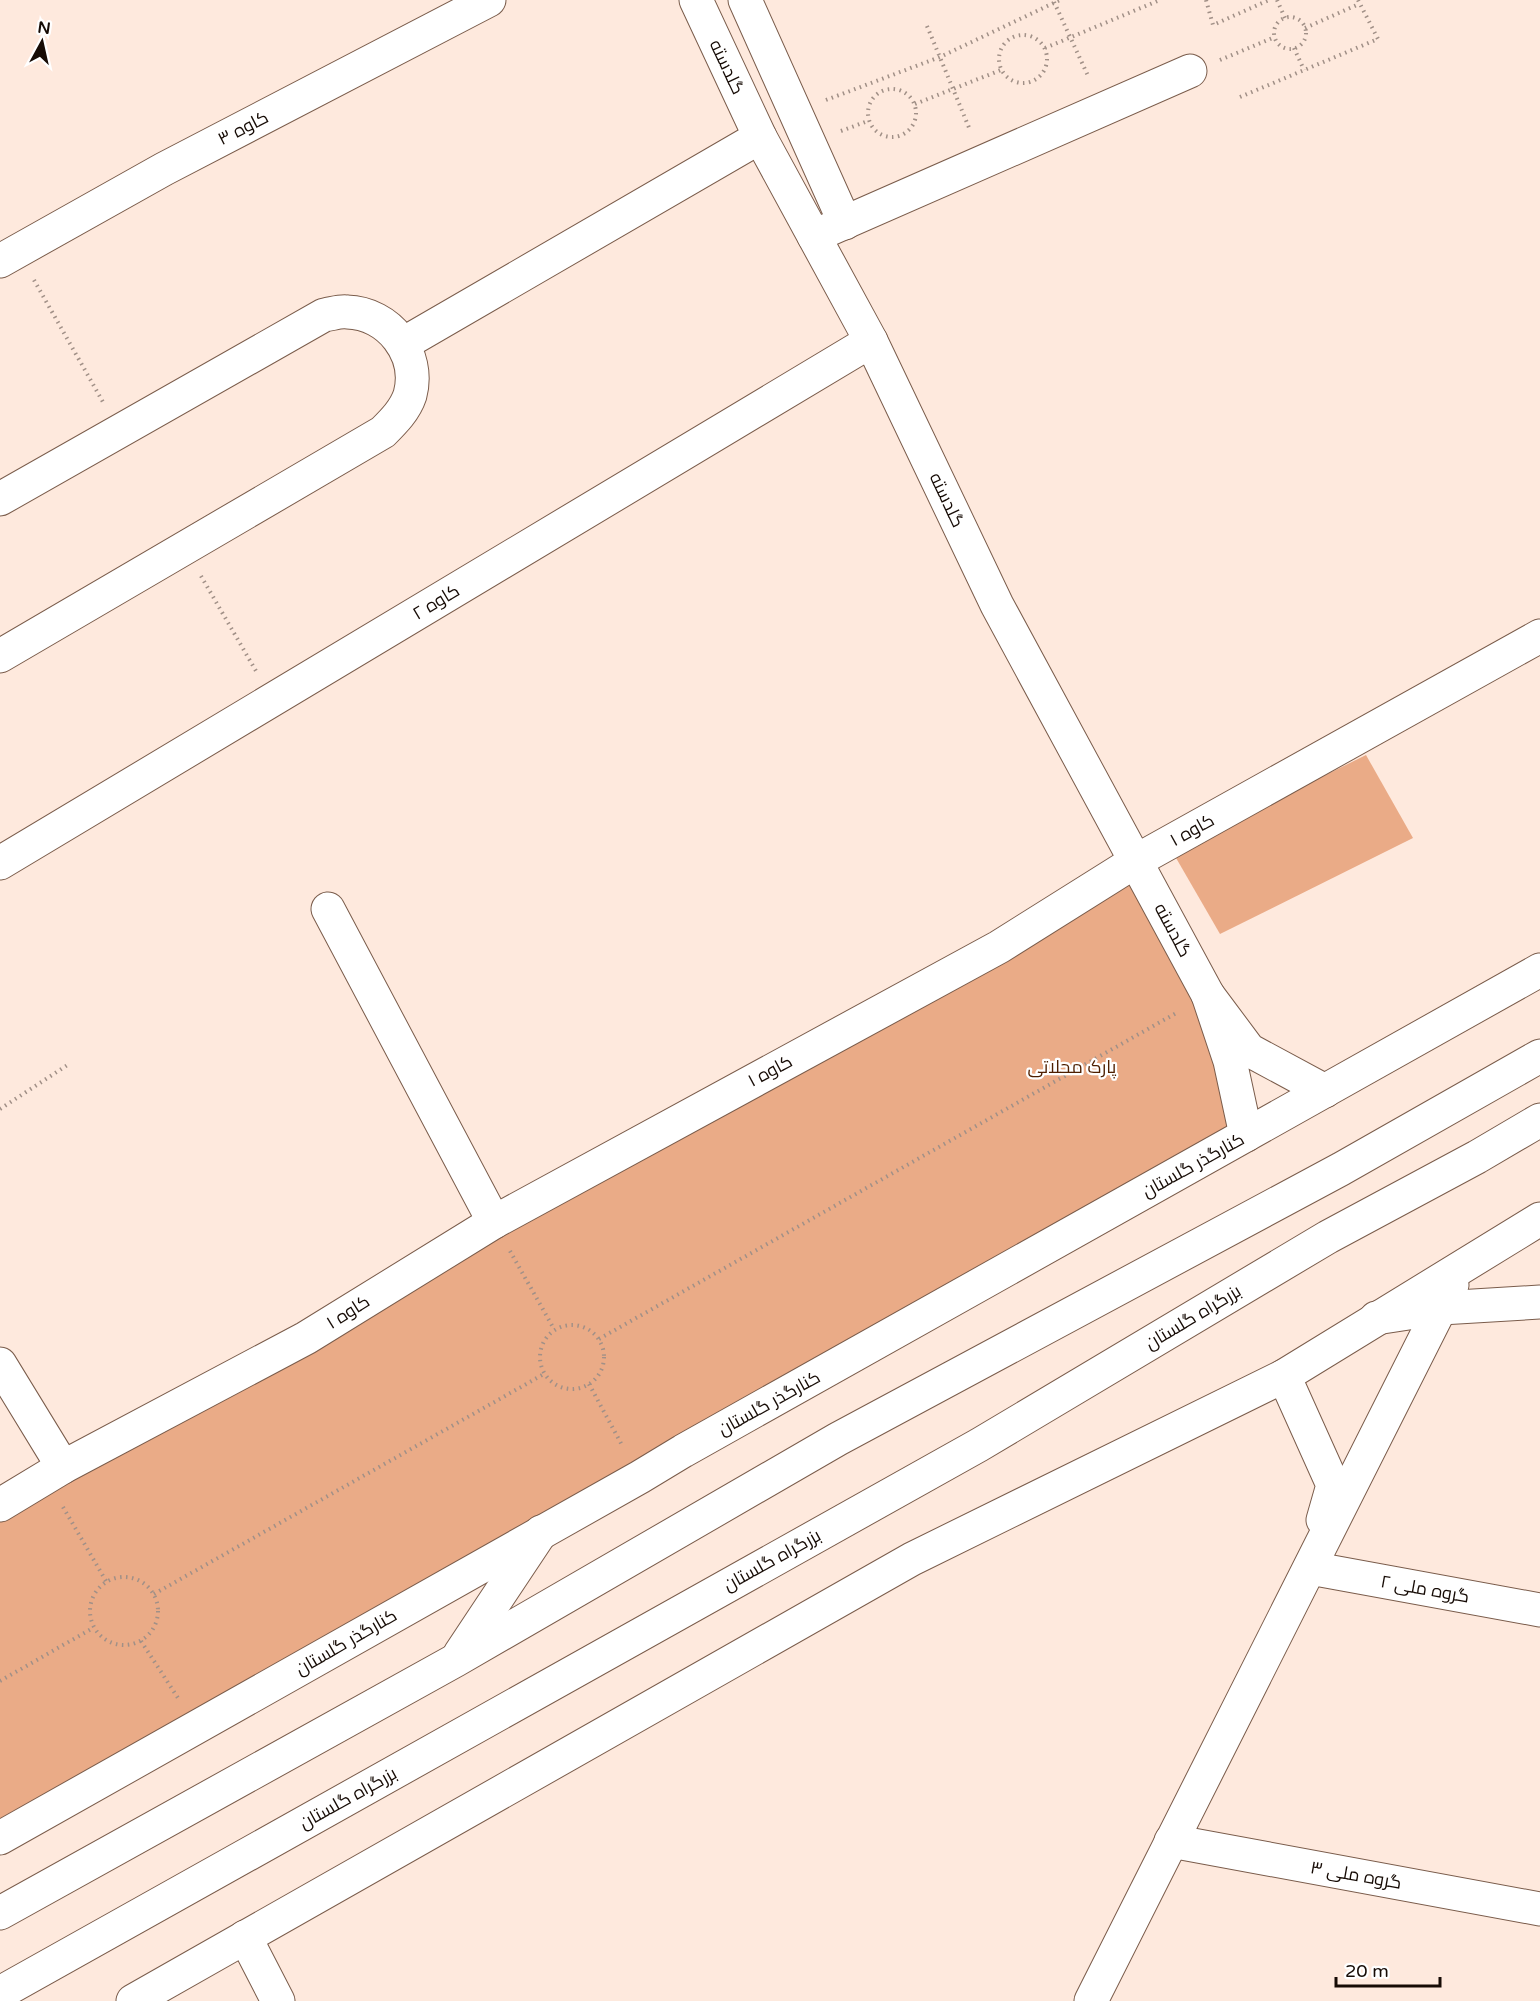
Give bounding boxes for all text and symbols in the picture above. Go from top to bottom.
north arrow [12,12,72,72]
text: N [36,17,52,39]
street label: گلدسته [705,36,749,98]
street label: کاوه ۳ [214,106,272,150]
street label: گلدسته [925,469,969,531]
street label: کاوه ۲ [408,579,464,625]
street label: کاوه ۱ [1166,809,1218,851]
street label: گلدسته [1150,899,1196,961]
street label: کاوه ۱ [744,1050,796,1092]
park label: پارک محلاتی [1028,1056,1117,1079]
street label: کنارگذر گلستان [1138,1128,1248,1202]
street label: بزرگراه گلستان [1141,1280,1245,1354]
street label: کاوه ۱ [322,1290,374,1334]
street label: کنارگذر گلستان [714,1366,824,1440]
street label: بزرگراه گلستان [719,1524,825,1596]
street label: گروه ملی ۲ [1379,1570,1471,1608]
street label: کنارگذر گلستان [291,1604,401,1680]
street label: بزرگراه گلستان [295,1762,401,1834]
street label: گروه ملی ۳ [1309,1856,1403,1894]
scale bar [1336,1950,1440,1988]
text: 20 m [1345,1960,1389,1982]

